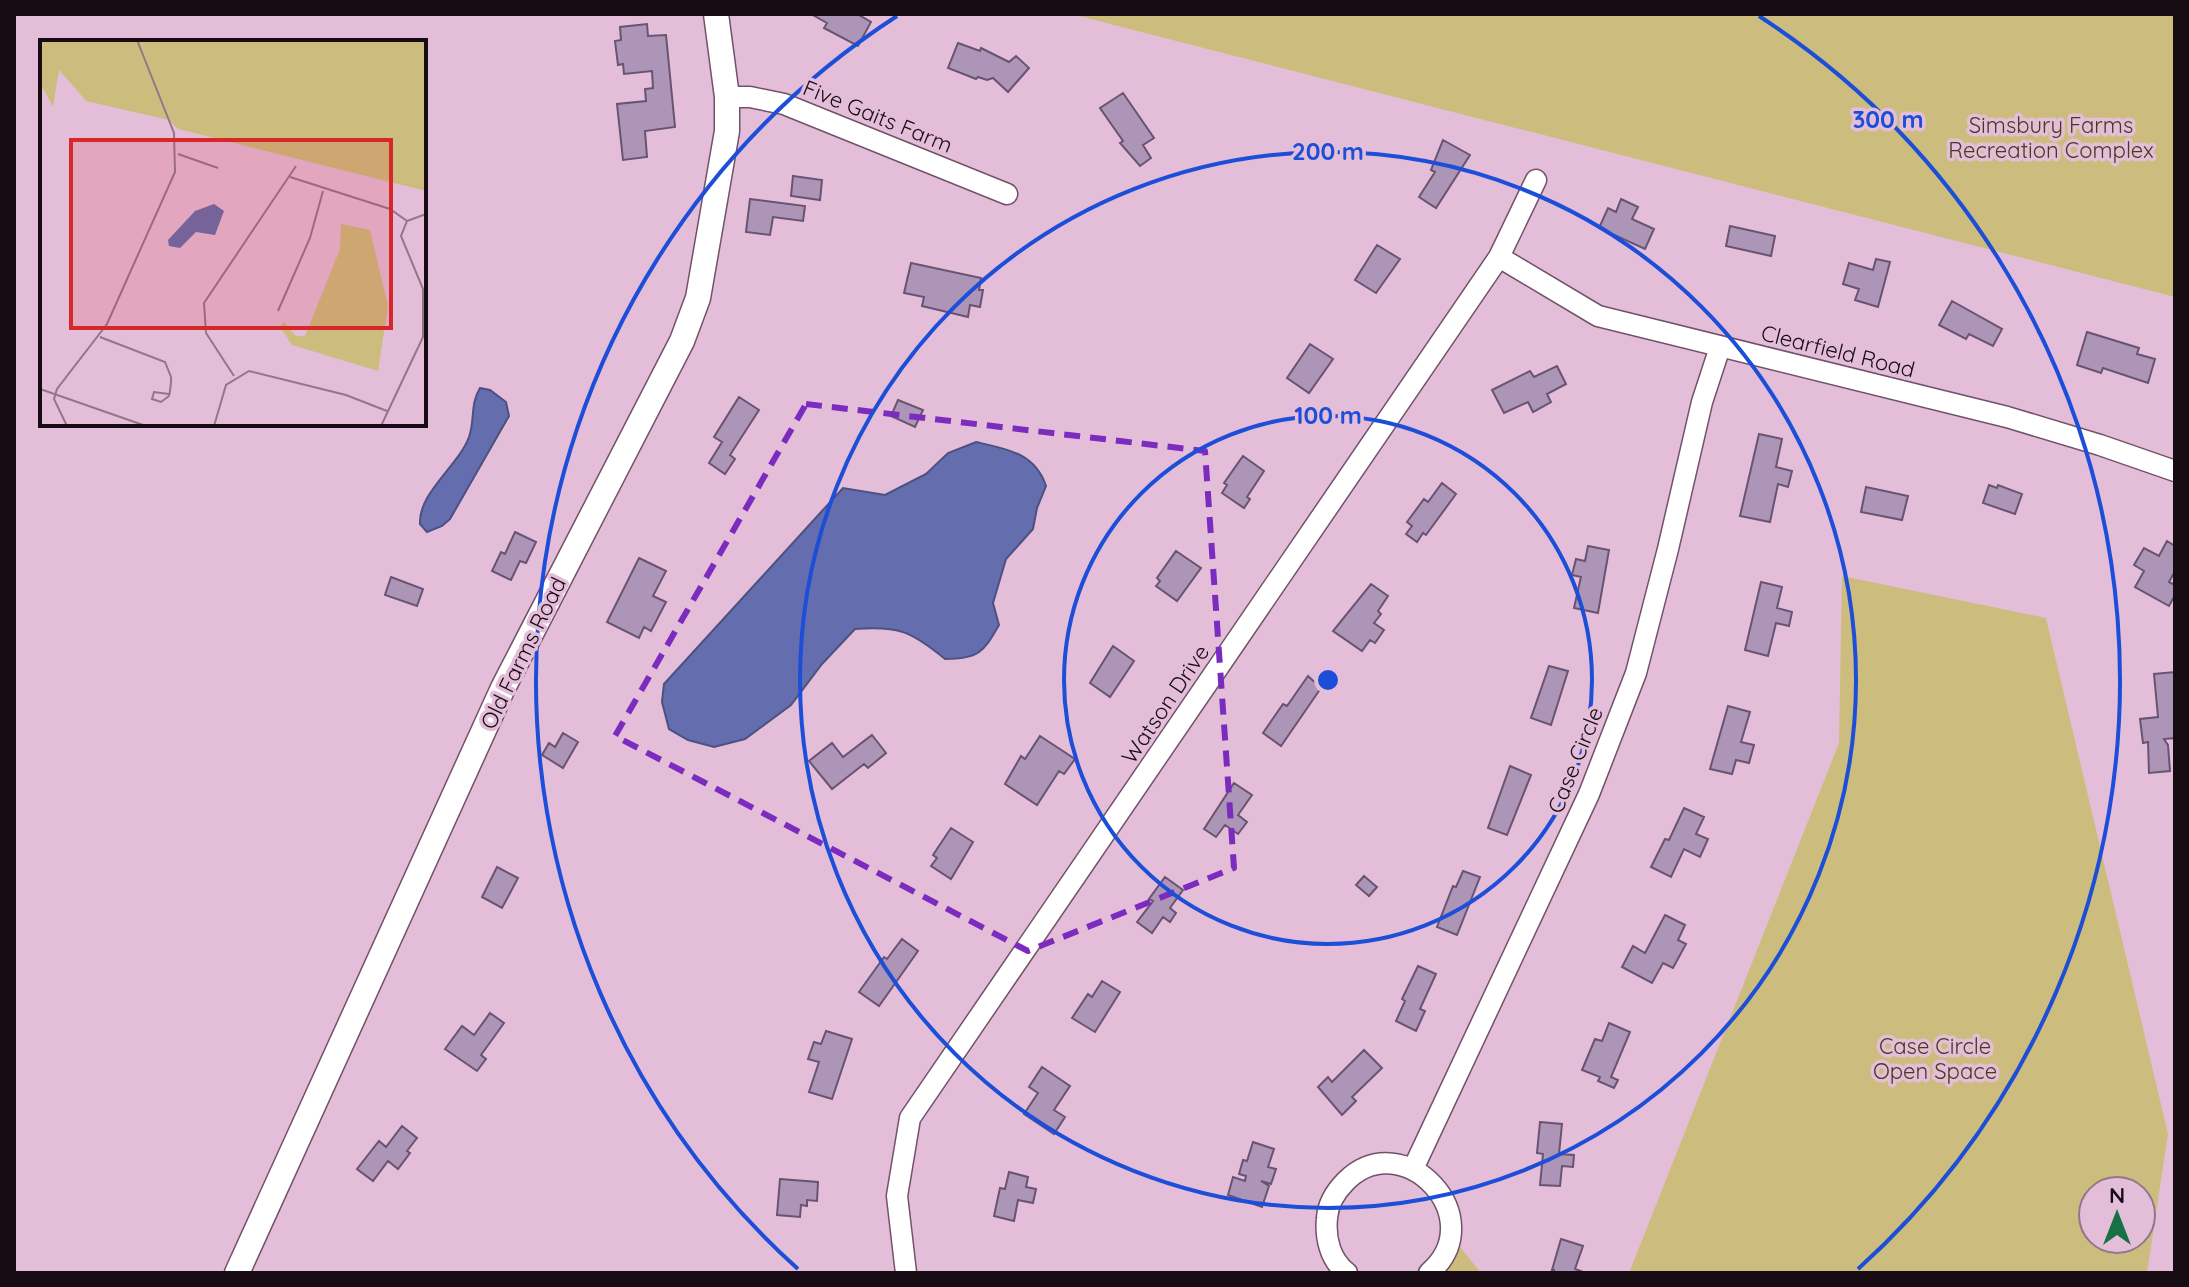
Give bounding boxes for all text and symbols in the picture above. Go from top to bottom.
inset map [40,40,426,426]
street label: Five Gaits Farm [799,73,957,159]
text: 300 m [1852,104,1924,134]
park label: Simsbury Farms Recreation Complex [1948,111,2154,164]
text: 200 m [1292,136,1364,166]
street label: Clearfield Road [1758,318,1918,384]
text: 100 m [1294,400,1362,430]
street label: Old Farms Road [474,572,572,734]
street label: Watson Drive [1115,639,1215,769]
centre of rings [1314,666,1342,694]
street label: Case Circle [1541,703,1609,817]
park label: Case Circle Open Space [1873,1032,1997,1085]
north arrow [2077,1175,2157,1255]
text: N [2109,1181,2125,1209]

